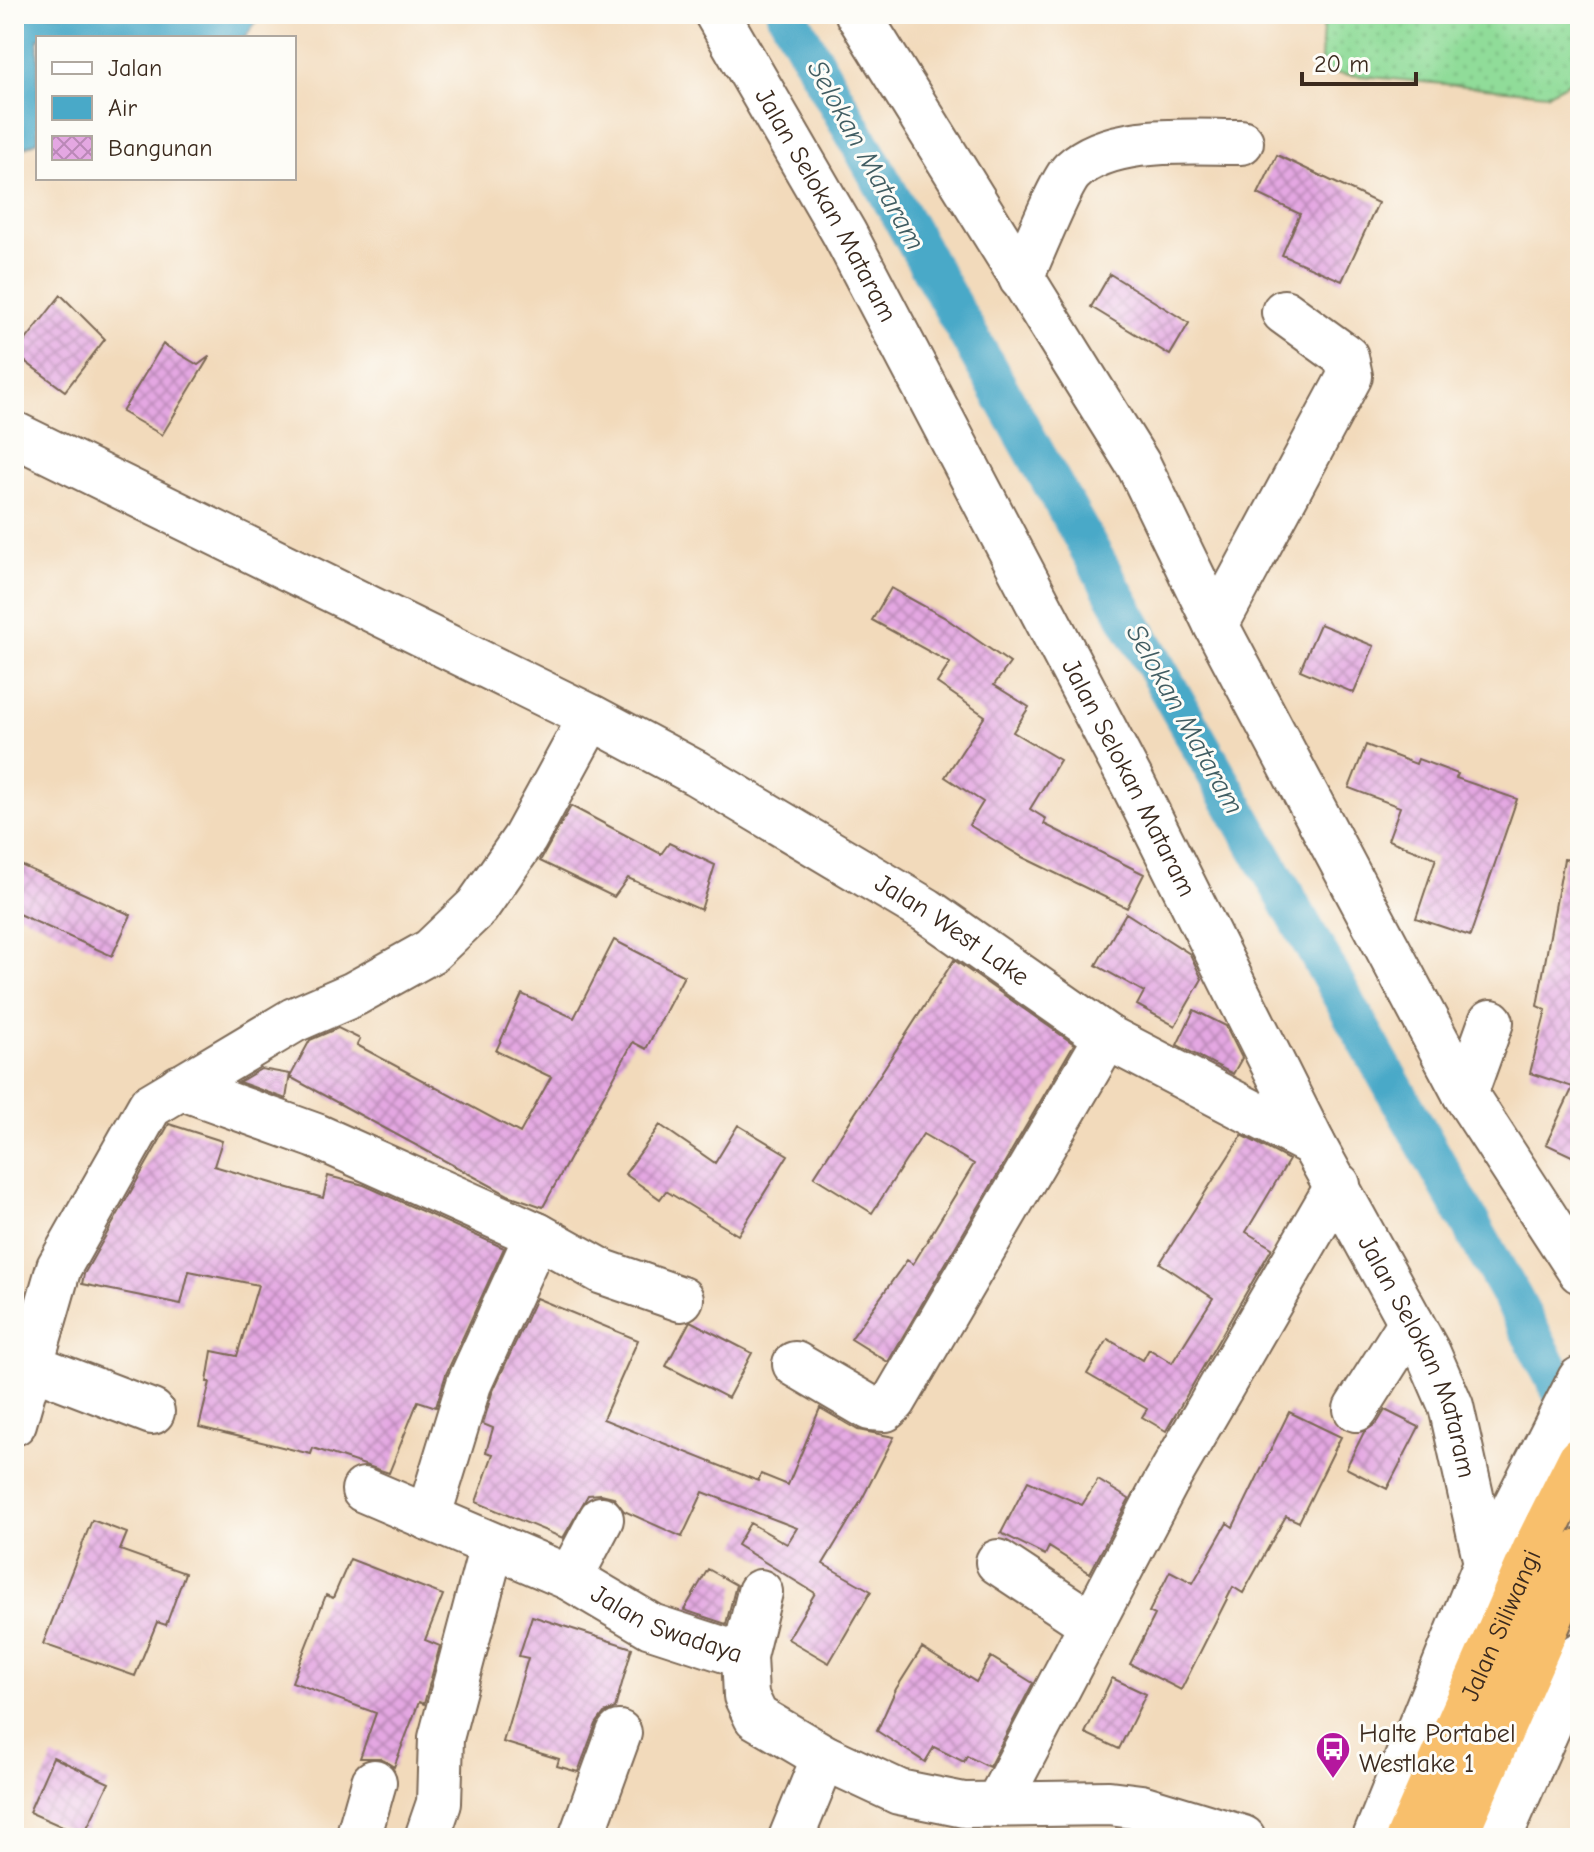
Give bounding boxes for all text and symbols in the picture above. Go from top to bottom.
legend [36,36,296,180]
scale bar [1302,36,1416,86]
text: 20 m [1314,50,1369,78]
text: Jalan [108,54,162,82]
water label: Selokan Mataram [801,55,931,255]
street label: Jalan Selokan Mataram [748,83,903,327]
text: Air [108,94,137,122]
text: Bangunan [108,134,212,162]
water label: Selokan Mataram [1120,619,1250,819]
street label: Jalan Selokan Mataram [1055,654,1202,902]
street label: Jalan West Lake [869,868,1035,993]
street label: Jalan Selokan Mataram [1351,1230,1482,1481]
street label: Jalan Siliwangi [1455,1545,1548,1706]
street label: Jalan Swadaya [585,1579,746,1669]
place label: Halte Portabel Westlake 1 [1359,1719,1516,1779]
bus stop icon: Halte Portabel Westlake 1 [1314,1730,1352,1780]

